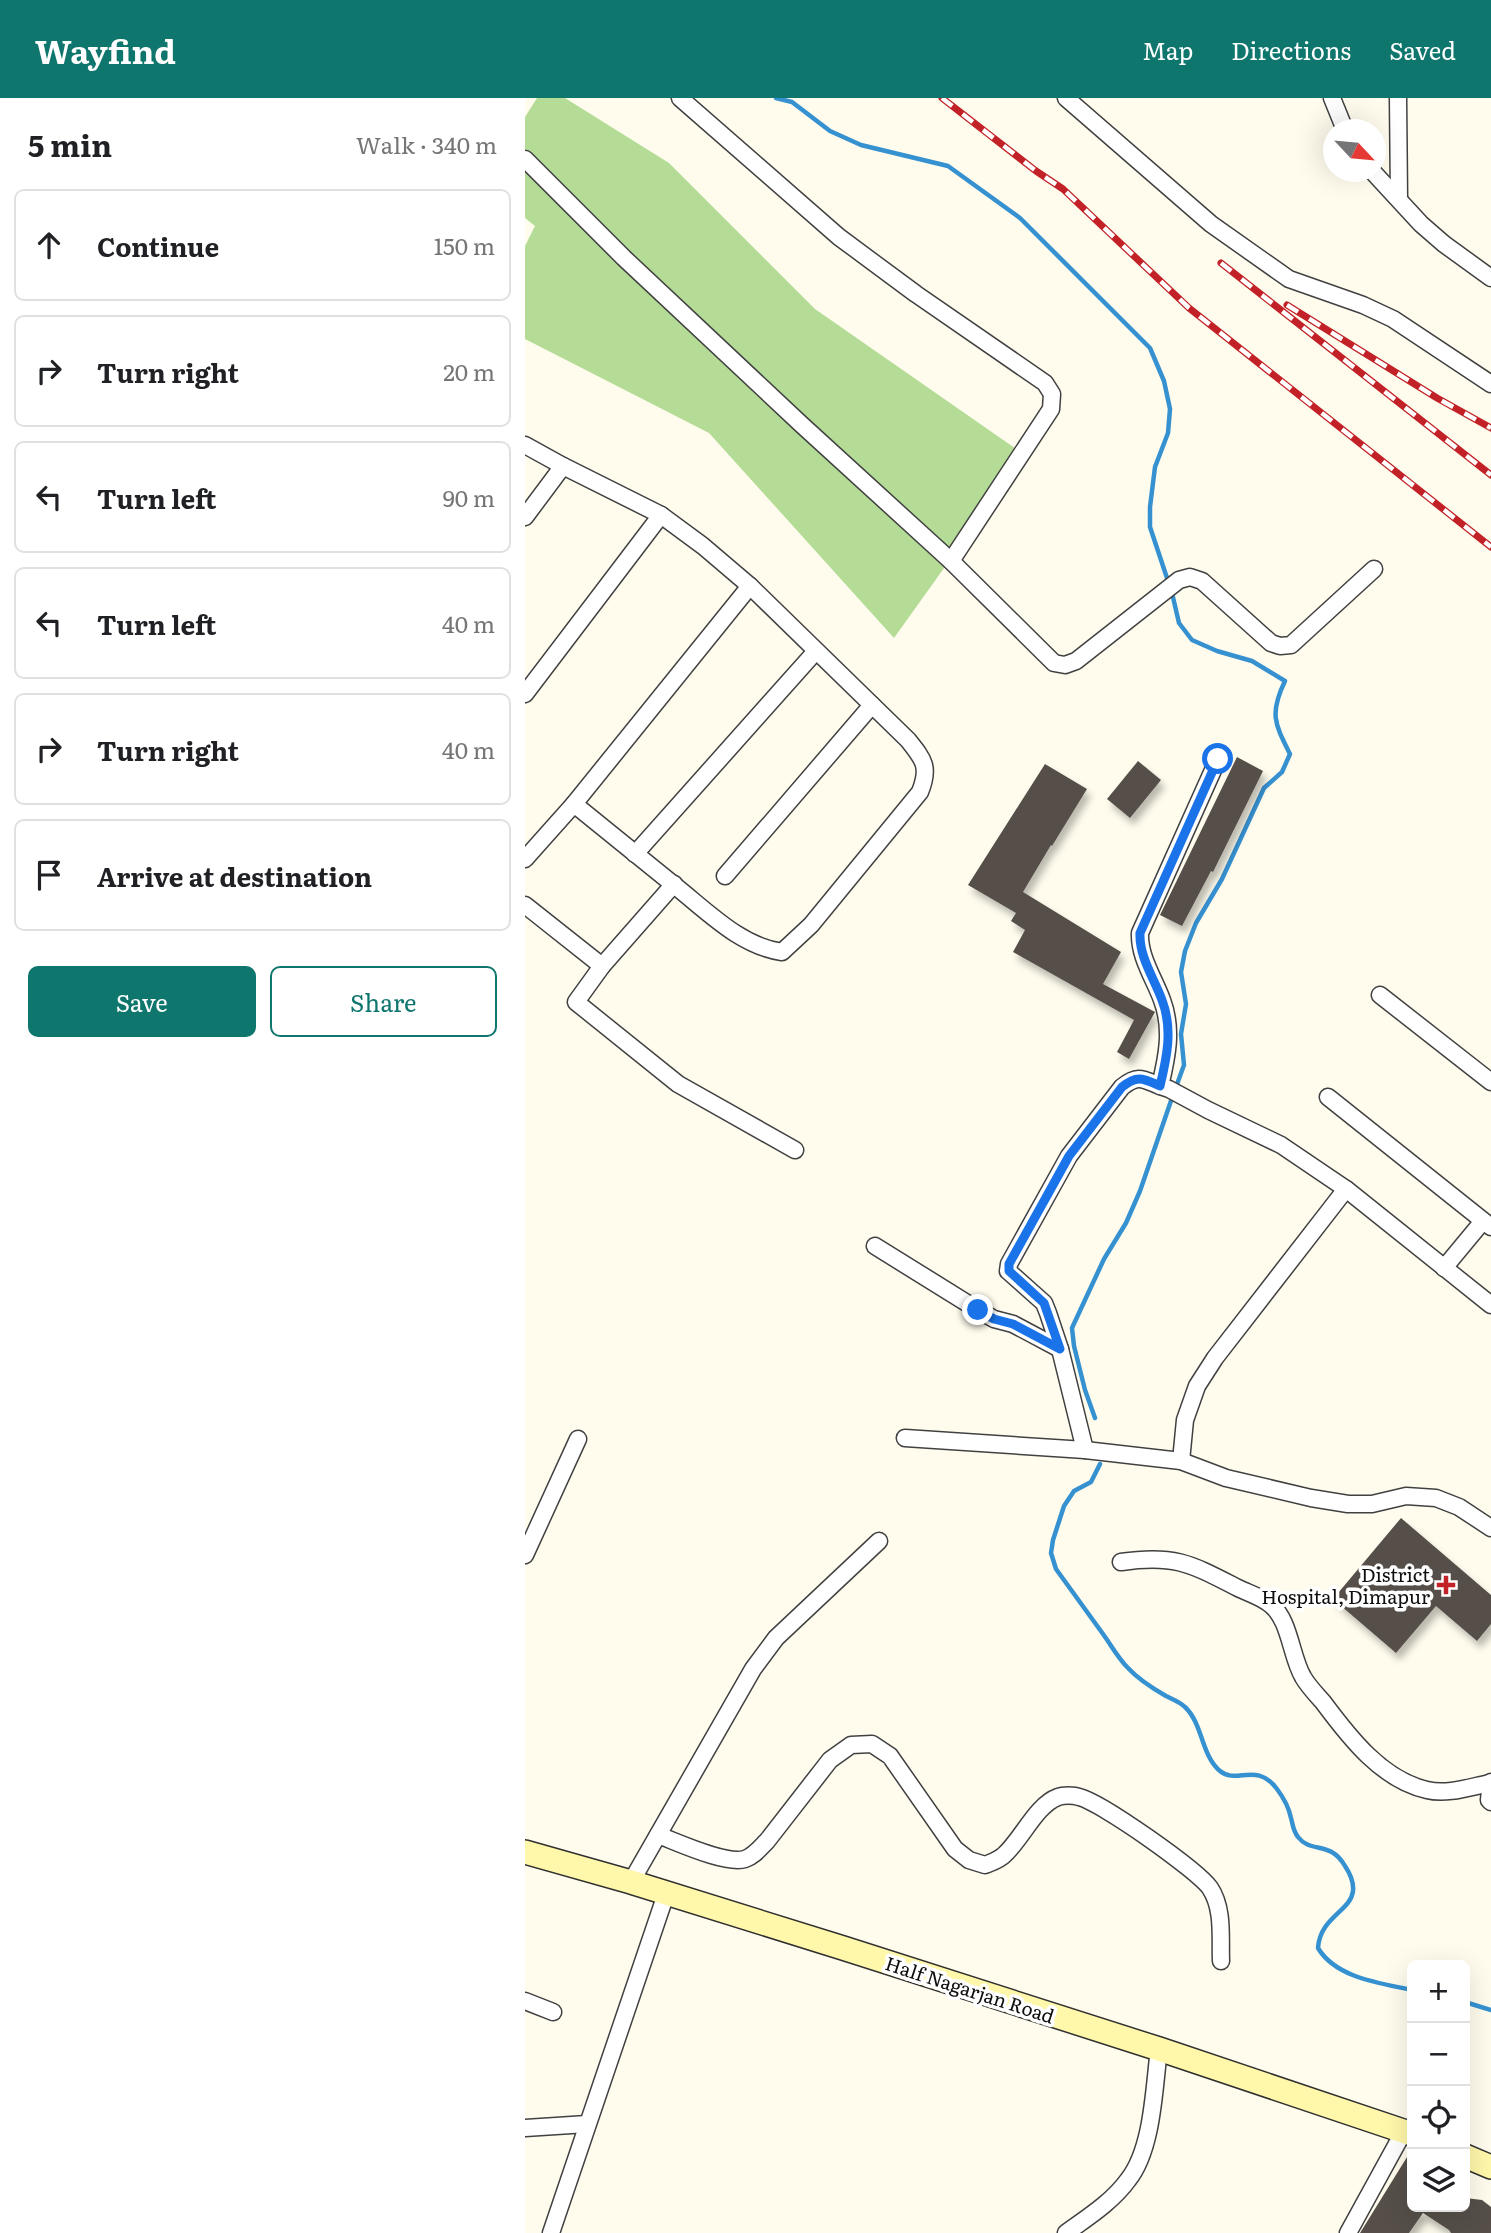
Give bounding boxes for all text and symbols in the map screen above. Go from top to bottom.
text: Wayfind [35,25,176,74]
text: Map [1142,32,1193,67]
text: Directions [1231,32,1351,67]
text: Saved [1389,32,1456,67]
north arrow [1323,119,1386,182]
text: 5 min [28,122,112,166]
text: Walk · 340 m [356,127,497,161]
icon: ahead [30,226,68,264]
text: Continue [97,226,219,265]
text: 150 m [434,228,495,262]
icon: right [30,352,68,390]
text: Turn right [97,352,239,391]
text: 20 m [443,354,495,388]
icon: left [30,478,68,516]
text: Turn left [97,478,216,517]
text: 90 m [443,480,495,514]
icon: left [30,604,68,642]
text: Turn left [97,604,216,643]
text: 40 m [442,606,495,640]
icon: right [30,730,68,768]
text: Turn right [97,730,239,769]
text: 40 m [442,732,495,766]
route start [1202,743,1233,774]
icon: arrive [30,856,68,894]
text: Arrive at destination [97,856,372,895]
button: Save [28,966,256,1037]
button: Share [270,966,497,1037]
route end [962,1294,993,1325]
place label: District Hospital, Dimapur [1261,1560,1430,1610]
marker: District Hospital, Dimapur [1436,1575,1456,1595]
street label: Half Nagarjan Road [882,1948,1059,2030]
map controls [1407,1960,1470,2212]
button: + [1407,1960,1470,2023]
button: − [1407,2023,1470,2086]
button: locate [1407,2086,1470,2149]
button: layers [1407,2149,1470,2212]

